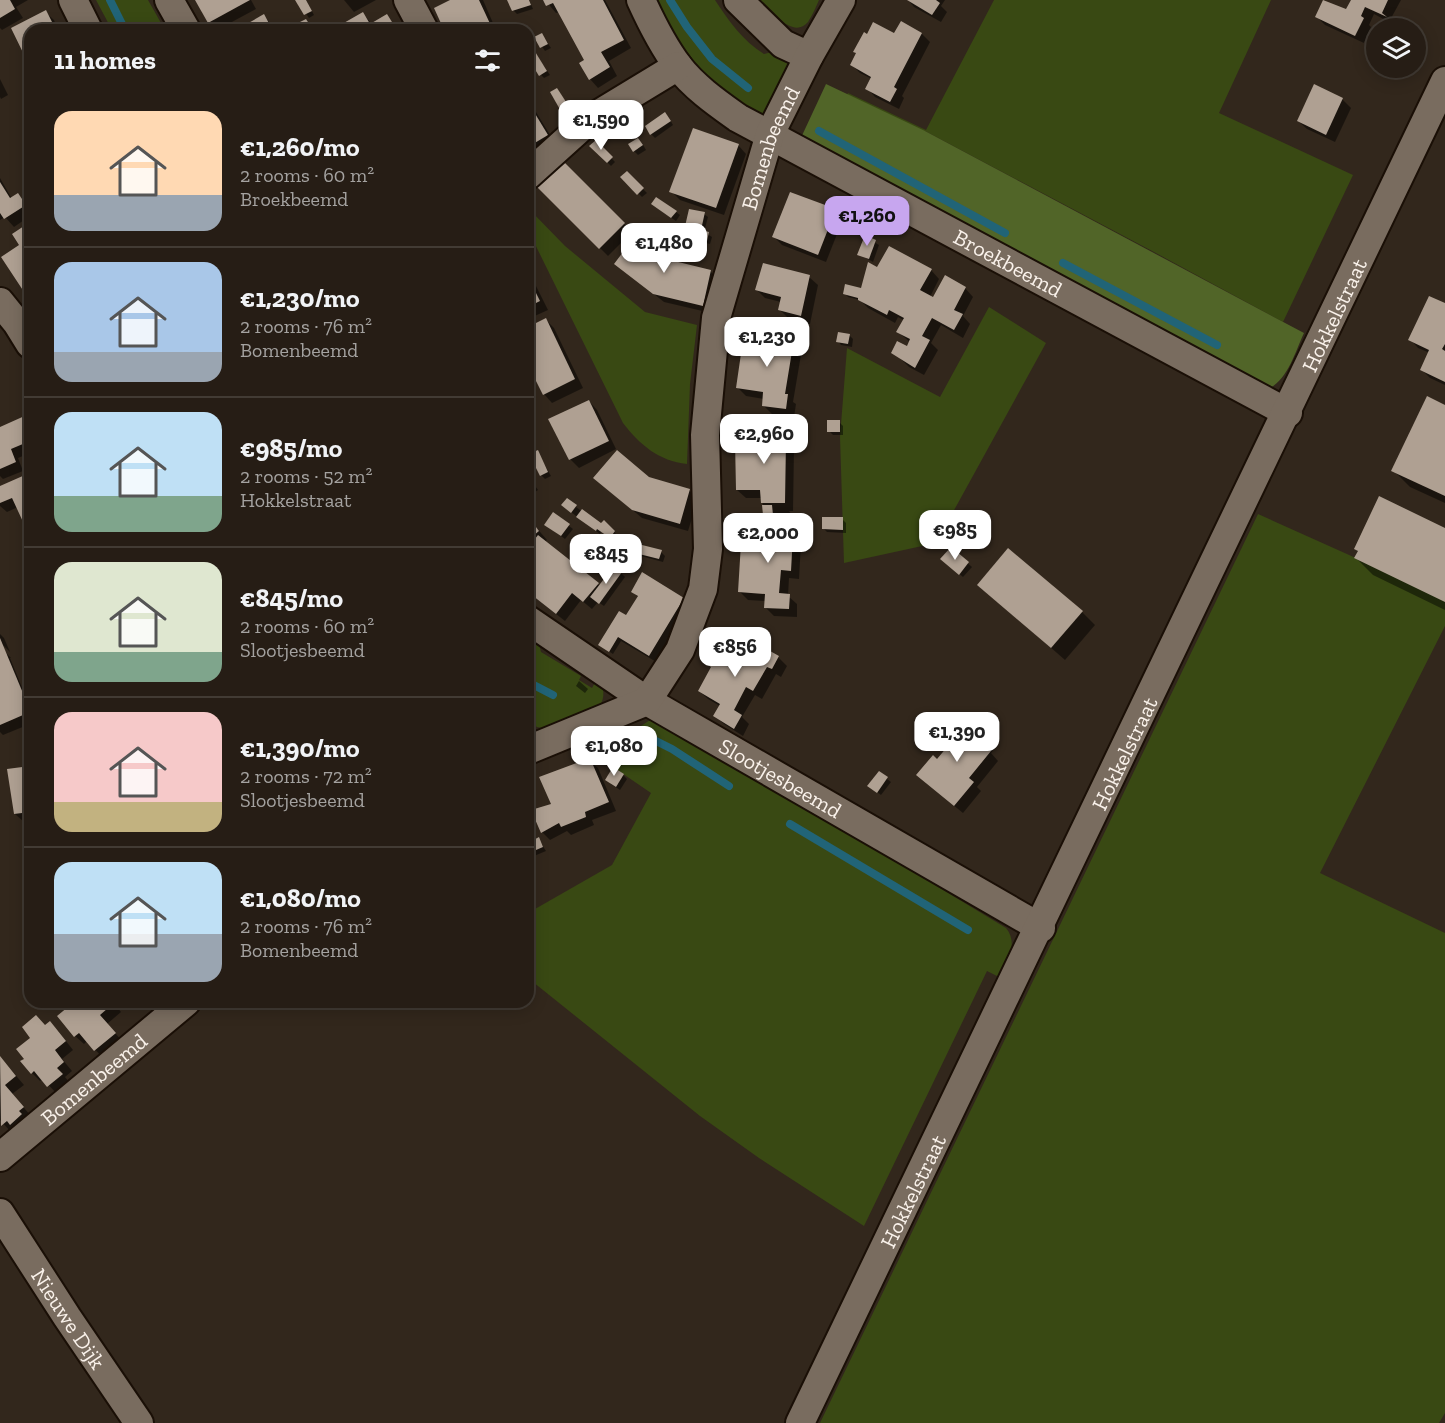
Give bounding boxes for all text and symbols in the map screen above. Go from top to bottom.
map controls [1366,18,1426,78]
button: layers [1366,18,1426,78]
text: 11 homes [54,44,156,76]
icon: filters [471,44,504,77]
street label: Bomenbeemd [735,82,806,213]
pin: €1,590 [552,100,650,151]
text: €1,590 [572,107,630,131]
text: €1,260/mo [240,131,360,163]
icon: home [102,135,174,207]
text: 2 rooms · 60 m² [240,163,374,187]
text: Broekbeemd [240,187,348,211]
pin: €1,260 [818,196,916,247]
text: €1,260 [838,203,896,227]
pin: €1,480 [615,223,713,274]
street label: Broekbeemd [949,223,1067,303]
text: €1,480 [635,230,693,254]
street label: Hokkelstraat [1296,253,1373,376]
text: €1,230/mo [240,282,360,314]
icon: home [102,286,174,358]
text: 2 rooms · 76 m² [240,314,372,338]
pin: €1,230 [718,317,816,368]
text: €1,230 [738,324,796,348]
text: Bomenbeemd [240,338,358,362]
pin: €2,960 [715,414,813,465]
text: €2,960 [734,421,794,445]
text: €985/mo [240,432,342,464]
icon: home [102,436,174,508]
text: 2 rooms · 52 m² [240,464,373,488]
text: Hokkelstraat [240,488,351,512]
pin: €985 [919,510,991,561]
pin: €2,000 [719,513,817,564]
text: €985 [933,517,977,541]
text: €2,000 [737,520,799,544]
pin: €845 [570,534,642,585]
text: €845 [584,541,628,565]
text: €845/mo [240,582,343,614]
icon: home [102,586,174,658]
text: 2 rooms · 60 m² [240,614,374,638]
pin: €856 [699,627,771,678]
text: €856 [713,634,757,658]
text: Slootjesbeemd [240,638,365,662]
street label: Hokkelstraat [1086,692,1164,815]
pin: €1,390 [908,712,1006,763]
text: €1,390 [928,719,986,743]
pin: €1,080 [565,726,663,777]
text: €1,390/mo [240,732,360,764]
street label: Slootjesbeemd [714,732,846,824]
text: €1,080 [585,733,643,757]
icon: home [102,736,174,808]
text: 2 rooms · 72 m² [240,764,372,788]
text: Slootjesbeemd [240,788,365,812]
text: €1,080/mo [240,882,361,914]
icon: home [102,886,174,958]
text: 2 rooms · 76 m² [240,914,372,938]
text: Bomenbeemd [240,938,358,962]
street label: Bomenbeemd [35,1027,153,1131]
street label: Hokkelstraat [874,1129,952,1252]
street label: Nieuwe Dijk [25,1263,112,1375]

